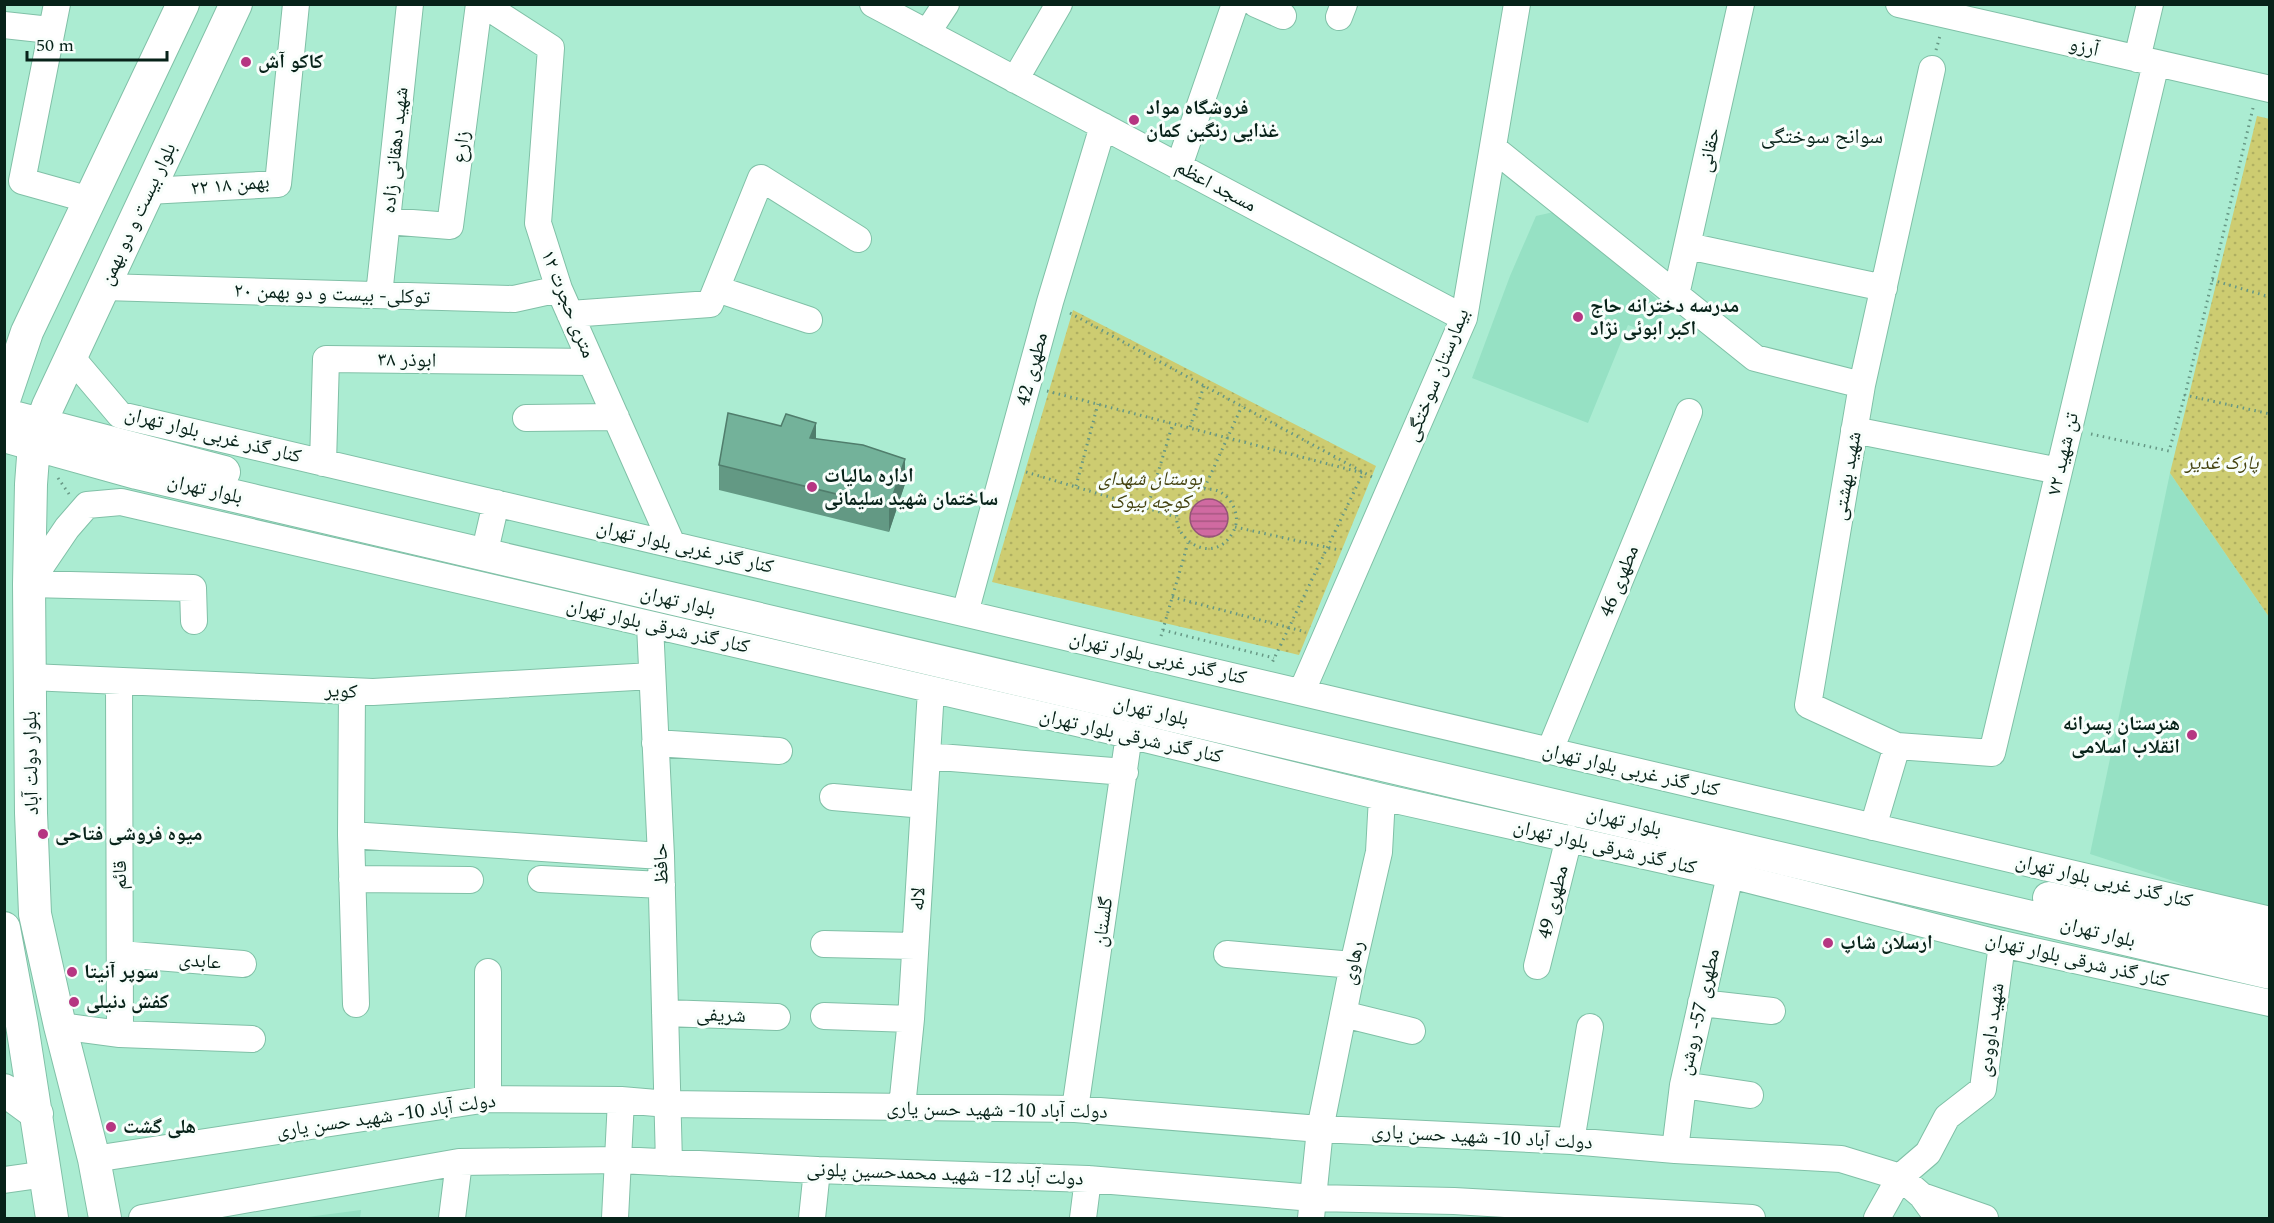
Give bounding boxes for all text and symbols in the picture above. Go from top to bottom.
scale bar [27,24,166,62]
street label: آرزو [2066,29,2103,65]
text: 50 m [36,32,74,59]
place label: کاکو آش [258,47,323,77]
marker: کاکو آش [239,55,253,69]
street label: شهید دهقانی زاده [373,85,417,215]
place label: فروشگاه مواد غذایی رنگین کمان [1146,93,1279,146]
marker: فروشگاه مواد غذایی رنگین کمان [1127,113,1141,127]
district label: سوانح سوختگی [1761,121,1883,153]
street label: حقانی [1690,125,1728,175]
street label: زارع [444,129,478,165]
street label: بلوار بیست و دو بهمن [92,138,184,290]
street label: مسجد اعظم [1170,152,1262,220]
street label: ۲۲ بهمن ۱۸ [189,167,271,203]
street label: ۱۲ متری حجرت [533,245,603,363]
street label: توکلی- بیست و دو بهمن ۲۰ [234,276,431,312]
place label: مدرسه دخترانه حاج اکبر ابوئی نژاد [1590,291,1739,344]
street label: بیمارستان سوختگی [1397,304,1477,446]
marker: مدرسه دخترانه حاج اکبر ابوئی نژاد [1571,310,1585,324]
street label: مطهری 42 [1008,329,1056,409]
street label: ۳۸ ابوذر [377,344,437,376]
street label: کنار گذر غربی بلوار تهران [121,399,305,471]
street label: ۷۲ تن شهید [2039,410,2087,498]
street label: شهید بهشتی [1824,429,1870,523]
park label: پارک غدیر [2183,448,2259,478]
place label: اداره مالیات ساختمان شهید سلیمانی [824,461,998,514]
park label: بوستان شهدای کوچه بیوک [1098,464,1203,517]
street label: بلوار تهران [164,466,246,512]
marker: اداره مالیات ساختمان شهید سلیمانی [805,480,819,494]
street label: کنار گذر غربی بلوار تهران [593,512,777,582]
street label: مطهری 46 [1591,541,1647,621]
street label: بلوار تهران [637,578,719,624]
street label: کنار گذر شرقی بلوار تهران [563,590,753,662]
street label: کنار گذر غربی بلوار تهران [1066,623,1250,693]
street label: کویر [323,675,358,707]
street label: بلوار تهران [1110,688,1192,734]
street label: کنار گذر شرقی بلوار تهران [1036,700,1226,772]
place label: هنرستان پسرانه انقلاب اسلامی [2063,709,2180,762]
street label: بلوار دولت آباد [15,711,47,815]
marker: هنرستان پسرانه انقلاب اسلامی [2185,728,2199,742]
street label: کنار گذر غربی بلوار تهران [1539,735,1723,805]
street label: بلوار تهران [1583,798,1665,844]
street label: کنار گذر شرقی بلوار تهران [1510,811,1700,883]
place label: میوه فروشی فتاحی [55,819,202,849]
marker: میوه فروشی فتاحی [36,827,50,841]
street label: حافظ [645,842,677,885]
street label: کنار گذر غربی بلوار تهران [2012,846,2196,916]
street label: قائم [105,860,135,890]
street label: مطهری 49 [1529,862,1577,942]
street label: لاله [902,886,934,912]
street label: گلستان [1085,895,1121,949]
street label: بلوار تهران [2057,908,2139,956]
street label: کنار گذر شرقی بلوار تهران [1982,924,2172,996]
place label: ارسلان شاپ [1840,928,1933,958]
marker: ارسلان شاپ [1821,936,1835,950]
street label: رهاوی [1334,938,1372,988]
street label: عابدی [178,944,222,978]
street label: مطهری 57- روشن [1670,946,1728,1078]
place label: سوپر آنیتا [84,957,159,987]
marker: سوپر آنیتا [65,965,79,979]
street label: شهید داوودی [1970,981,2012,1079]
place label: کفش دنیلی [86,987,169,1017]
marker: کفش دنیلی [67,995,81,1009]
street label: شریفی [696,999,746,1031]
street label: دولت آباد 10- شهید حسن یاری [274,1086,498,1146]
street label: دولت آباد 10- شهید حسن یاری [886,1093,1108,1127]
place label: هلى گشت [123,1112,196,1142]
street label: دولت آباد 10- شهید حسن یاری [1371,1116,1593,1158]
marker: هلى گشت [104,1120,118,1134]
street label: دولت آباد 12- شهید محمدحسین پلونی [806,1154,1084,1194]

